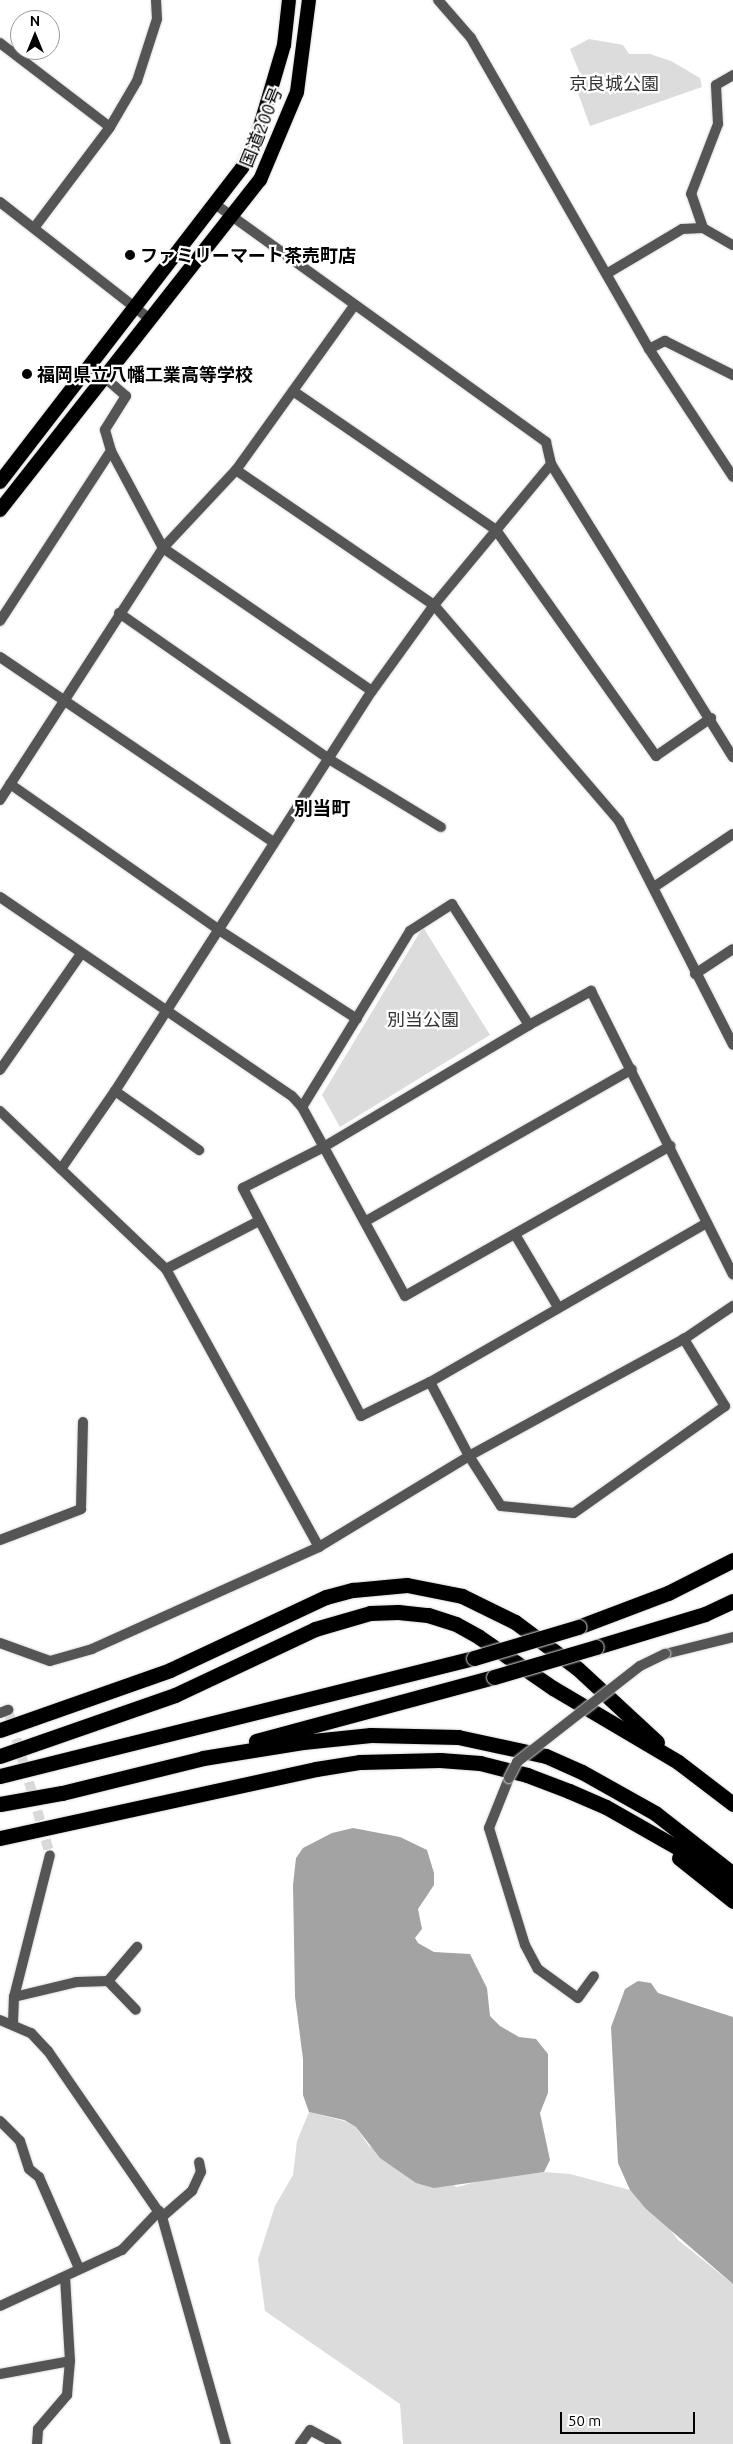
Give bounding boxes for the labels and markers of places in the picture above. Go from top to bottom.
place label: ファミリーマート茶売町店 [140,244,356,266]
marker: ファミリーマート茶売町店 [124,249,136,261]
place label: 福岡県立八幡工業高等学校 [37,363,253,385]
marker: 福岡県立八幡工業高等学校 [21,368,33,380]

